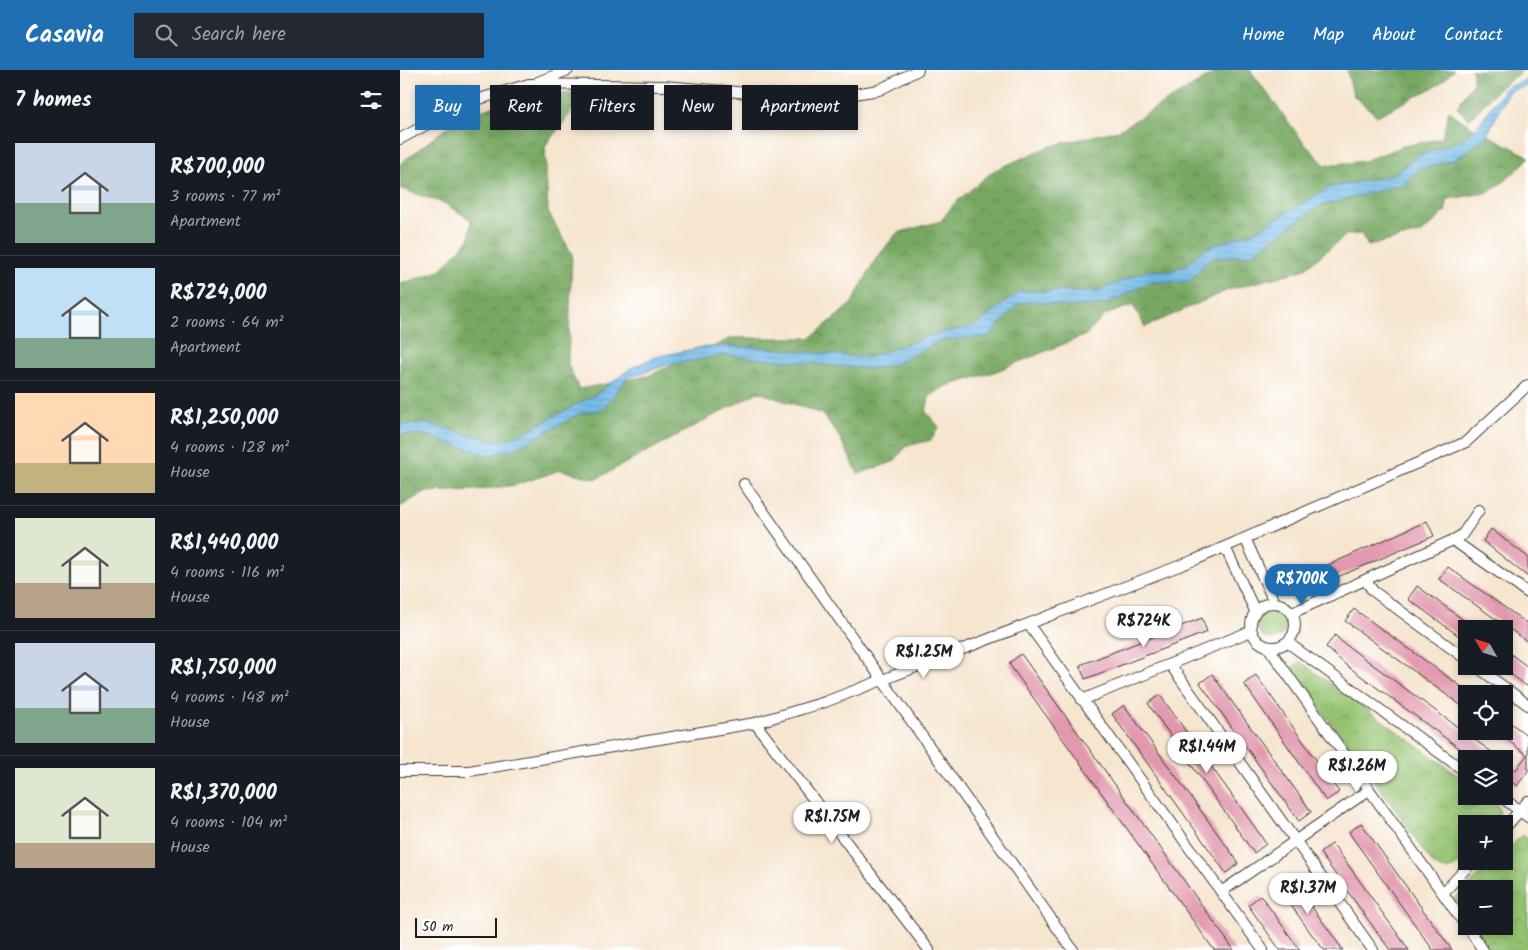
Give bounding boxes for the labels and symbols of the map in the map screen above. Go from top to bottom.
pin: R$700K [1261,564,1343,606]
pin: R$724K [1103,606,1185,648]
north arrow [1458,620,1512,675]
pin: R$1.25M [878,636,970,679]
pin: R$1.44M [1161,732,1253,774]
pin: R$1.26M [1311,750,1403,793]
pin: R$1.75M [786,802,878,844]
pin: R$1.37M [1262,872,1354,915]
scale bar [415,915,498,938]

